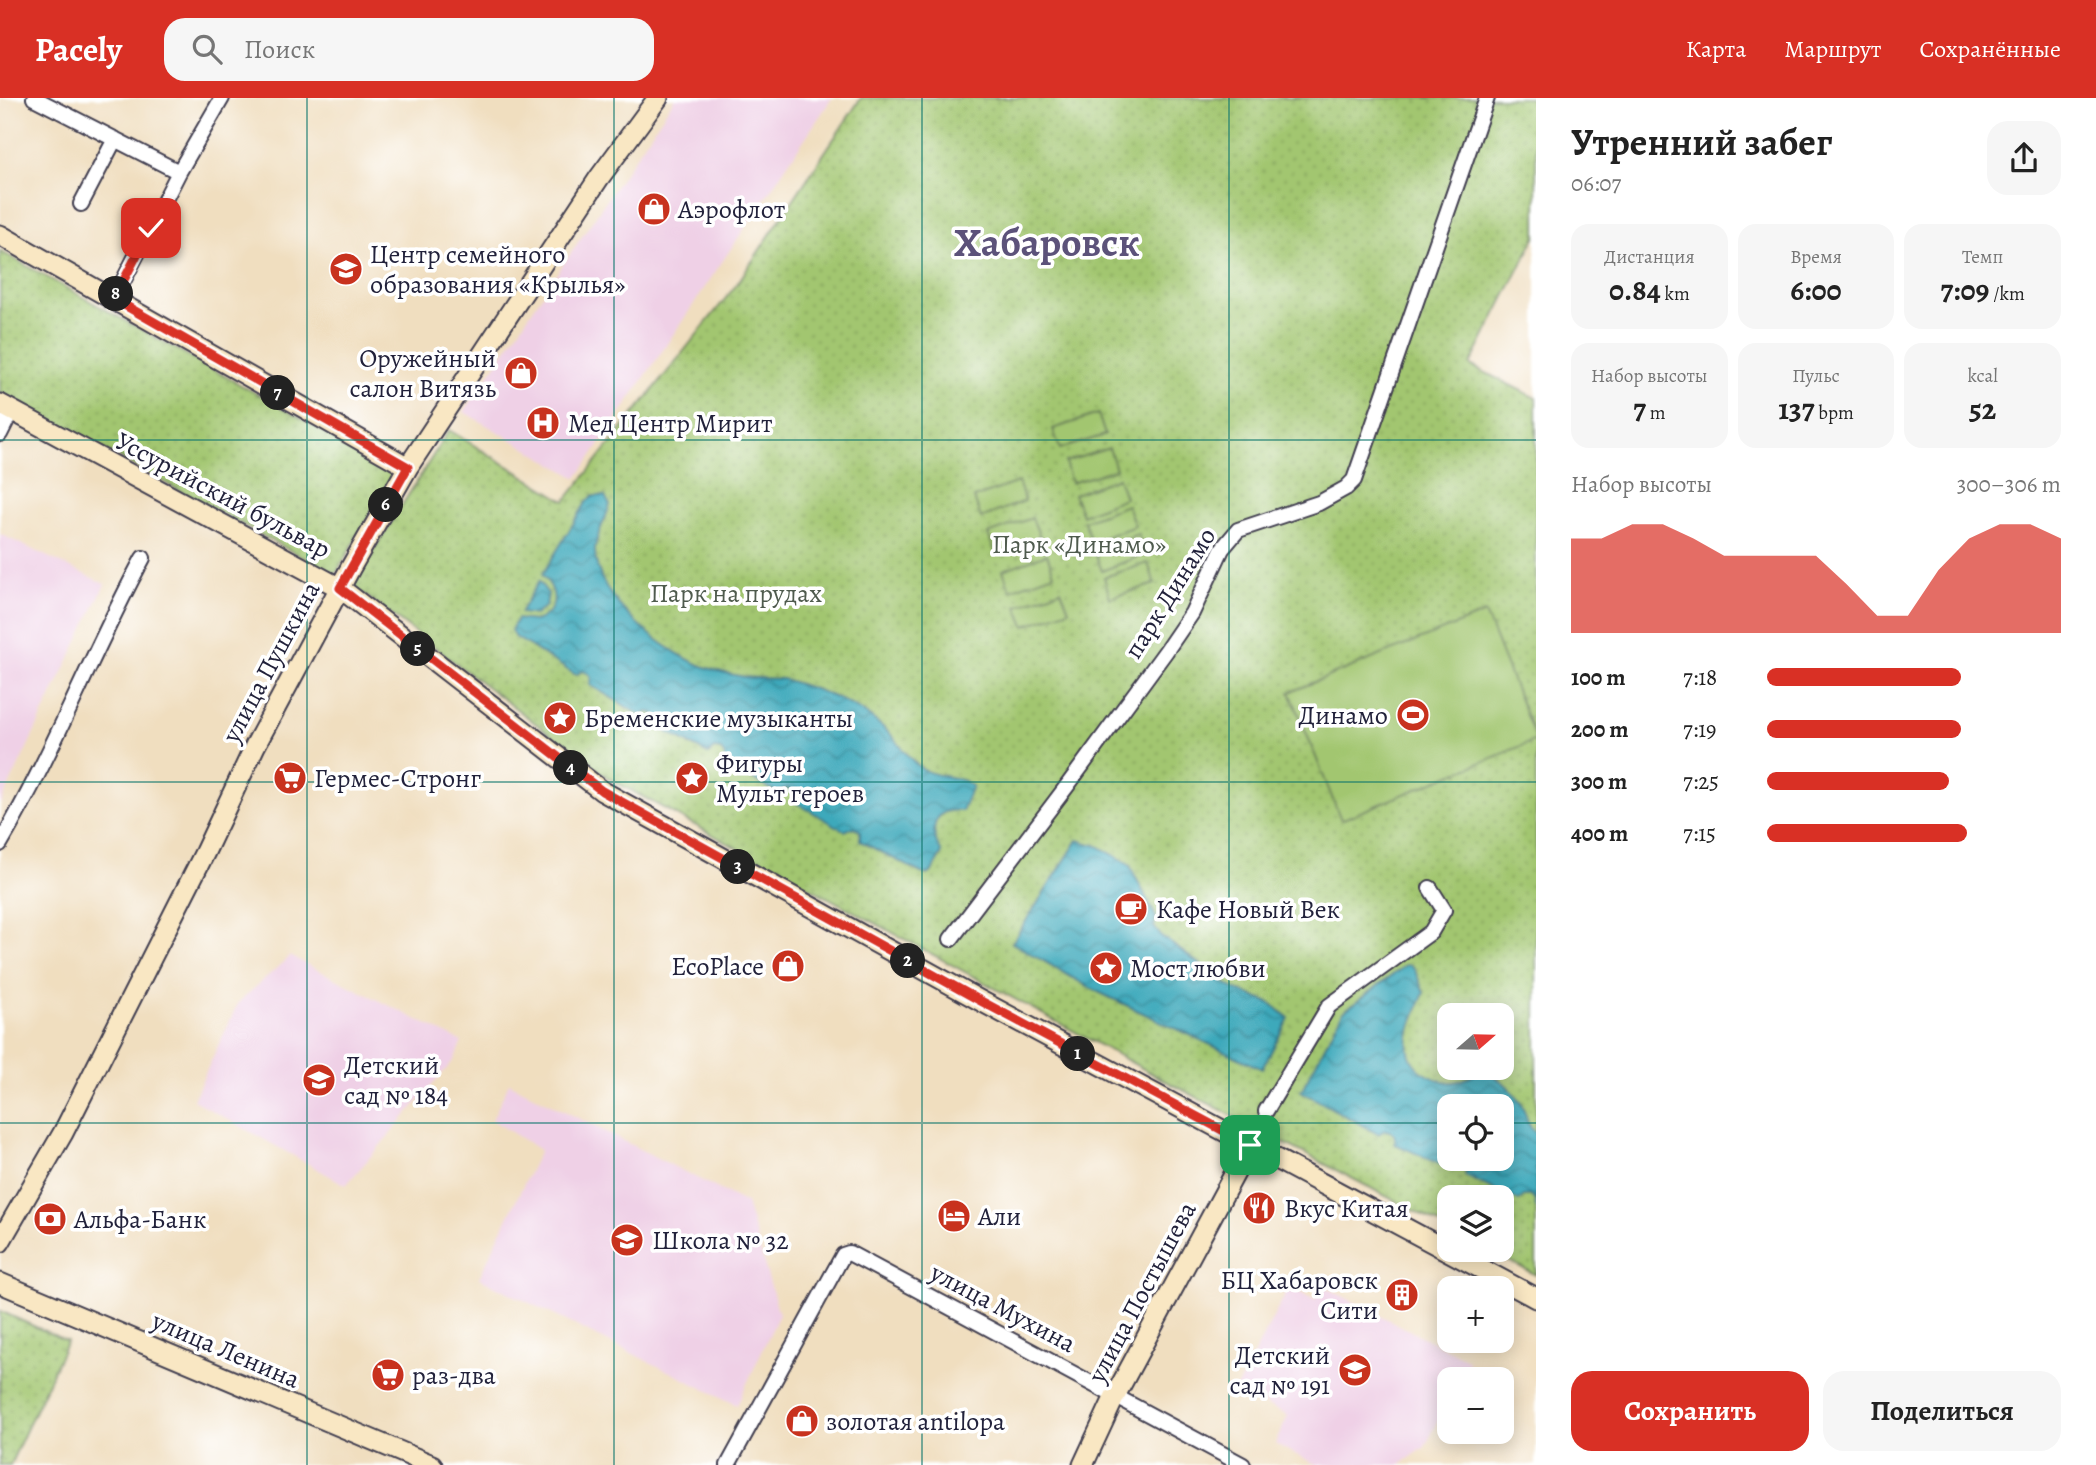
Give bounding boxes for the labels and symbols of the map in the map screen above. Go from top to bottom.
shop icon: Аэрофлот [635,190,673,228]
place label: Аэрофлот [677,192,786,227]
pin [121,198,181,258]
district label: Хабаровск [954,215,1140,270]
place label: Центр семейного образования «Крылья» [370,237,625,302]
school or university icon: Центр семейного образования «Крылья» [327,250,365,288]
pin: 8 [99,276,134,312]
place label: Оружейный салон Витязь [350,341,496,406]
shop icon: Оружейный салон Витязь [502,354,540,392]
pin: 7 [260,376,296,410]
hospital icon: Мед Центр Мирит [524,404,562,442]
place label: Мед Центр Мирит [568,406,773,441]
street label: Уссурийский бульвар [109,423,337,567]
pin: 6 [368,488,404,522]
street label: парк Динамо [1116,521,1224,665]
park label: Парк «Динамо» [992,527,1166,562]
street label: улица Пушкина [213,575,328,750]
park label: Парк на прудах [650,576,822,611]
pin: 5 [400,632,436,666]
sports icon: Динамо [1394,696,1432,734]
place label: Динамо [1298,698,1388,733]
place icon: Бременские музыканты [541,699,579,737]
place label: Бременские музыканты [584,701,853,736]
place label: Фигуры Мульт героев [716,746,864,811]
pin: 4 [554,750,588,786]
supermarket icon: Гермес-Стронг [271,759,309,797]
place icon: Фигуры Мульт героев [673,759,711,797]
place label: Гермес-Стронг [314,761,481,796]
pin: 3 [720,850,756,884]
cafe icon: Кафе Новый Век [1112,890,1150,928]
place label: Кафе Новый Век [1156,892,1340,927]
pin: 2 [890,944,926,978]
shop icon: EcoPlace [769,947,807,985]
place label: EcoPlace [671,949,764,984]
place icon: Мост любви [1087,949,1125,987]
place label: Мост любви [1130,951,1266,986]
north arrow [1437,1003,1514,1080]
pin: 1 [1060,1037,1096,1072]
place label: Детский сад № 184 [344,1048,448,1113]
school or university icon: Детский сад № 184 [300,1061,338,1099]
pin [1220,1115,1280,1175]
restaurant icon: Вкус Китая [1240,1189,1278,1227]
place label: Вкус Китая [1284,1191,1408,1226]
street label: улица Постышева [1079,1195,1204,1389]
hotel icon: Али [935,1197,973,1235]
place label: Али [977,1199,1021,1234]
bank icon: Альфа-Банк [31,1200,69,1238]
place label: Альфа-Банк [73,1202,206,1237]
school or university icon: Школа № 32 [608,1221,646,1259]
place label: Школа № 32 [652,1223,789,1258]
street label: улица Мухина [923,1255,1082,1361]
place label: БЦ Хабаровск Сити [1221,1263,1378,1328]
building icon: БЦ Хабаровск Сити [1383,1276,1421,1314]
street label: улица Ленина [146,1303,305,1397]
place label: Детский сад № 191 [1230,1338,1330,1403]
school or university icon: Детский сад № 191 [1336,1351,1374,1389]
supermarket icon: раз-два [369,1356,407,1394]
place label: раз-два [412,1358,496,1393]
shop icon: золотая antilopa [783,1402,821,1440]
place label: золотая antilopa [826,1404,1005,1439]

